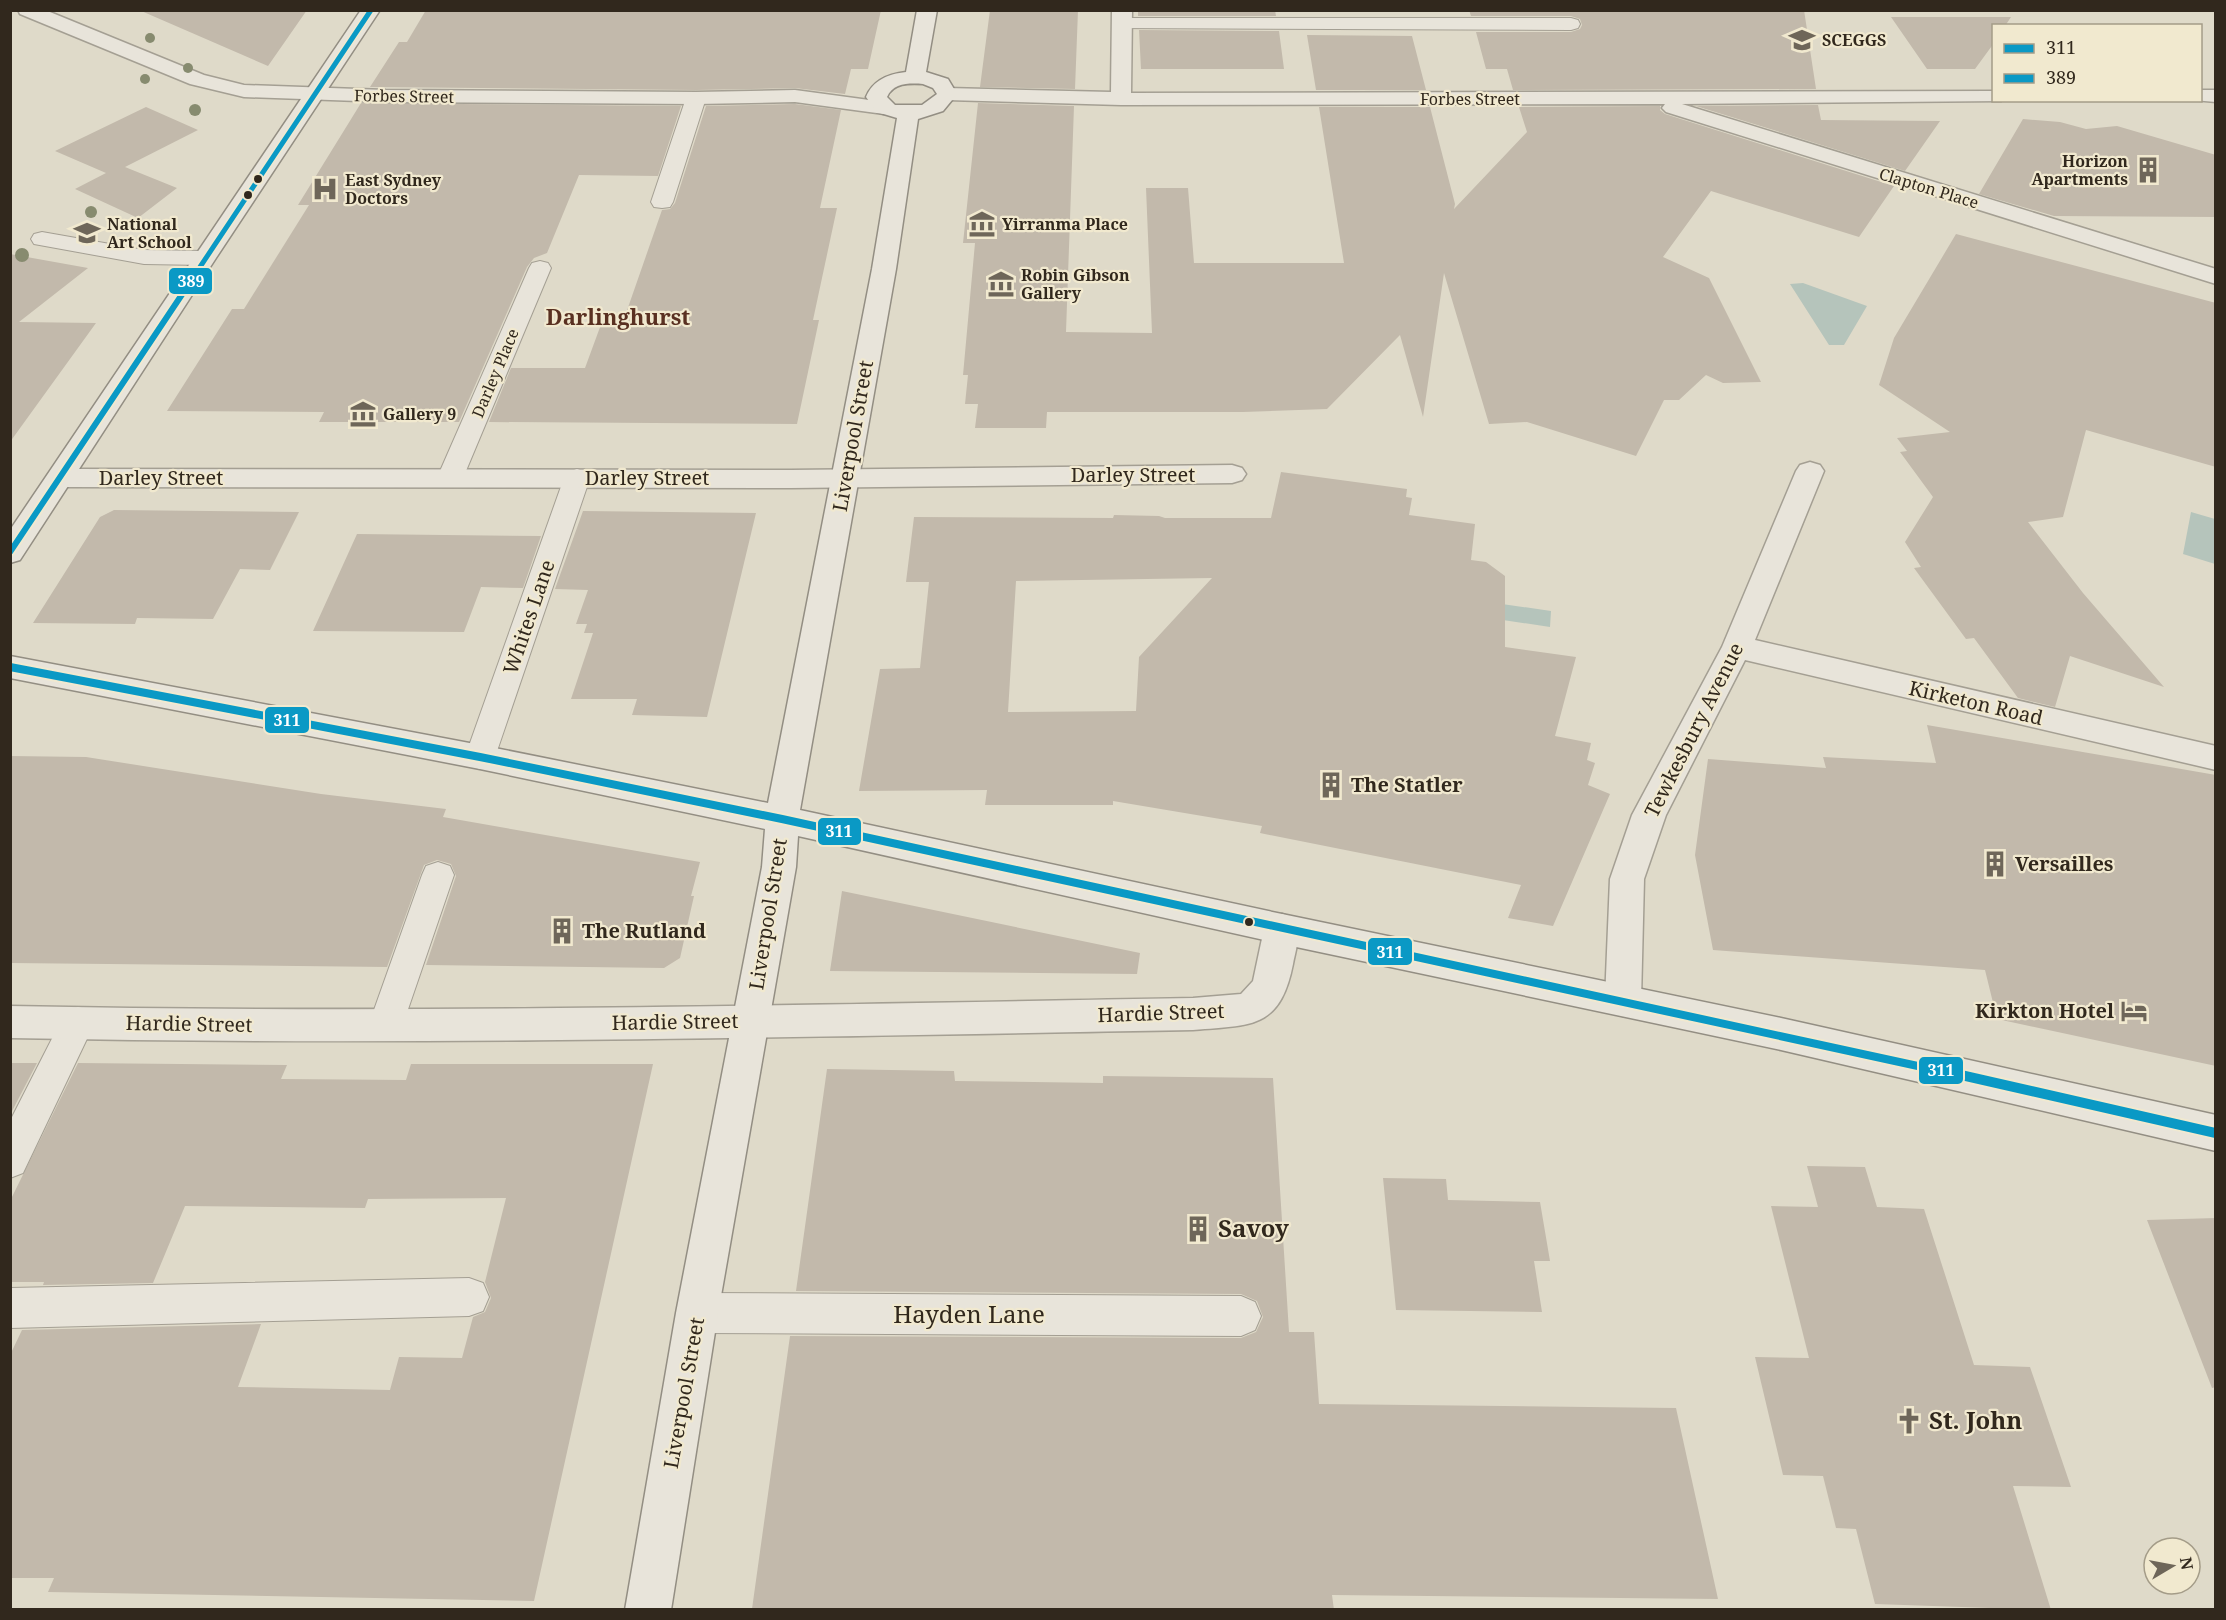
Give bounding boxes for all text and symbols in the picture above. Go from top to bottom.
legend [1992,24,2202,102]
school or university icon: SCEGGS [1787,25,1817,55]
place label: SCEGGS [1822,29,1886,51]
text: 311 [2046,35,2076,59]
text: 389 [2046,65,2076,89]
street label: Forbes Street [354,84,455,108]
street label: Forbes Street [1420,88,1520,110]
place label: Horizon Apartments [2031,150,2128,190]
building icon: Horizon Apartments [2133,155,2163,185]
street label: Clapton Place [1877,162,1981,214]
place label: East Sydney Doctors [345,169,442,209]
unlabelled marker [252,173,264,185]
hospital icon: East Sydney Doctors [310,174,340,204]
unlabelled marker [242,189,254,201]
museum icon: Yirranma Place [967,209,997,239]
place label: National Art School [107,213,192,253]
place label: Yirranma Place [1002,213,1128,235]
school or university icon: National Art School [72,218,102,248]
place label: Robin Gibson Gallery [1021,264,1130,304]
line badge: 389 [168,267,213,295]
museum icon: Robin Gibson Gallery [986,269,1016,299]
text: 389 [177,270,205,292]
district label: Darlinghurst [546,301,690,331]
street label: Darley Place [466,325,524,421]
street label: Liverpool Street [826,358,879,514]
museum icon: Gallery 9 [348,399,378,429]
place label: Gallery 9 [383,403,456,425]
street label: Darley Street [1071,461,1195,488]
street label: Darley Street [99,464,223,491]
street label: Darley Street [585,464,709,491]
street label: Whites Lane [496,556,561,678]
street label: Tewkesbury Avenue [1638,638,1749,822]
street label: Kirketon Road [1906,674,2046,731]
line badge: 311 [264,706,310,734]
text: 311 [273,709,301,731]
building icon: The Statler [1316,770,1346,800]
place label: The Statler [1351,771,1463,798]
line badge: 311 [817,817,862,846]
text: 311 [825,820,853,842]
street label: Liverpool Street [742,836,793,992]
building icon: Versailles [1980,849,2010,879]
place label: Versailles [2015,850,2113,877]
building icon: The Rutland [547,916,577,946]
unlabelled marker [1243,916,1255,928]
place label: The Rutland [582,917,706,944]
line badge: 311 [1367,937,1413,966]
text: 311 [1376,941,1404,963]
hotel icon: Kirkton Hotel [2119,996,2149,1026]
street label: Hardie Street [1097,997,1225,1028]
place label: Kirkton Hotel [1975,997,2114,1024]
street label: Hardie Street [611,1007,739,1036]
street label: Hardie Street [125,1009,253,1038]
line badge: 311 [1918,1056,1964,1085]
text: 311 [1927,1059,1955,1081]
place label: Savoy [1218,1211,1289,1244]
building icon: Savoy [1183,1214,1213,1244]
street label: Hayden Lane [893,1297,1045,1330]
street label: Liverpool Street [657,1315,710,1471]
place label: St. John [1929,1403,2022,1436]
church icon: St. John [1894,1406,1924,1436]
north arrow [2142,1536,2202,1596]
text: N [2175,1555,2199,1572]

